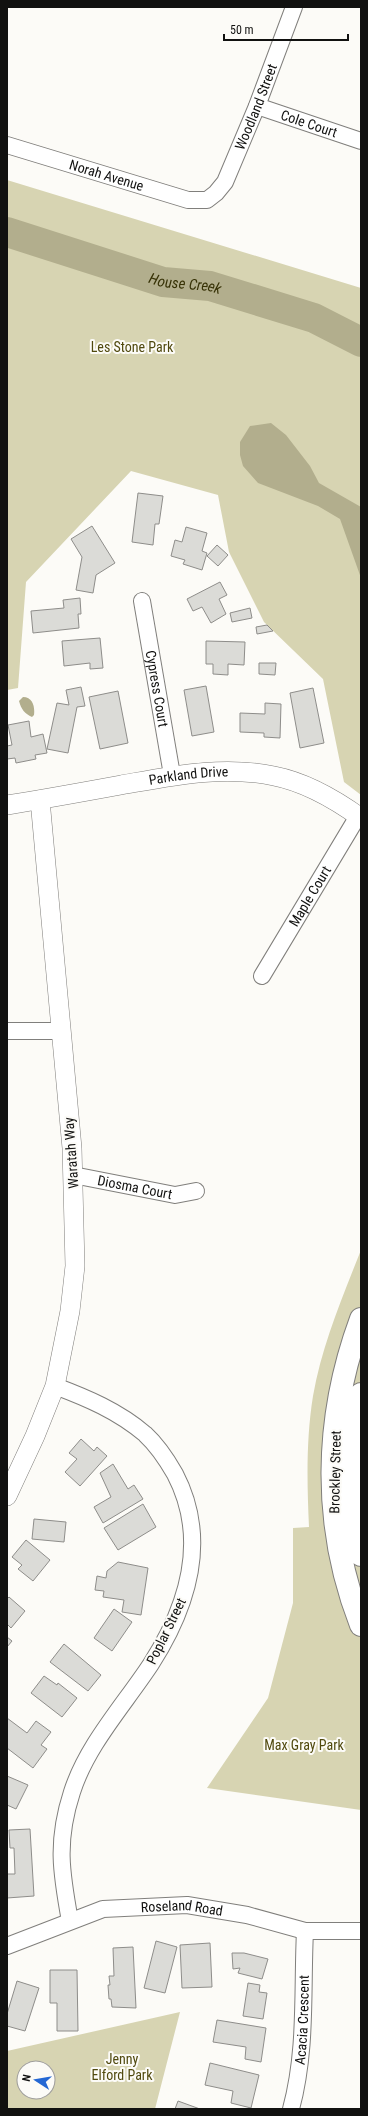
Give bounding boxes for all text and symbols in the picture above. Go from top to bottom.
scale bar [224,16,348,42]
text: 50 m [230,23,254,37]
street label: Woodland Street [231,62,280,152]
street label: Cole Court [279,107,339,140]
street label: Norah Avenue [67,156,146,194]
water label: House Creek [147,269,224,298]
park label: Les Stone Park [91,339,174,355]
street label: Cypress Court [143,649,172,728]
street label: Parkland Drive [148,763,229,788]
street label: Maple Court [286,863,334,929]
street label: Waratah Way [61,1117,81,1189]
street label: Diosma Court [96,1172,173,1202]
street label: Brockley Street [326,1430,344,1514]
street label: Poplar Street [143,1595,189,1667]
park label: Max Gray Park [264,1737,344,1753]
street label: Roseland Road [140,1897,224,1919]
street label: Acacia Crescent [292,1975,312,2066]
park label: Jenny Elford Park [92,2051,153,2083]
north arrow [16,2060,56,2100]
text: N [20,2073,34,2083]

